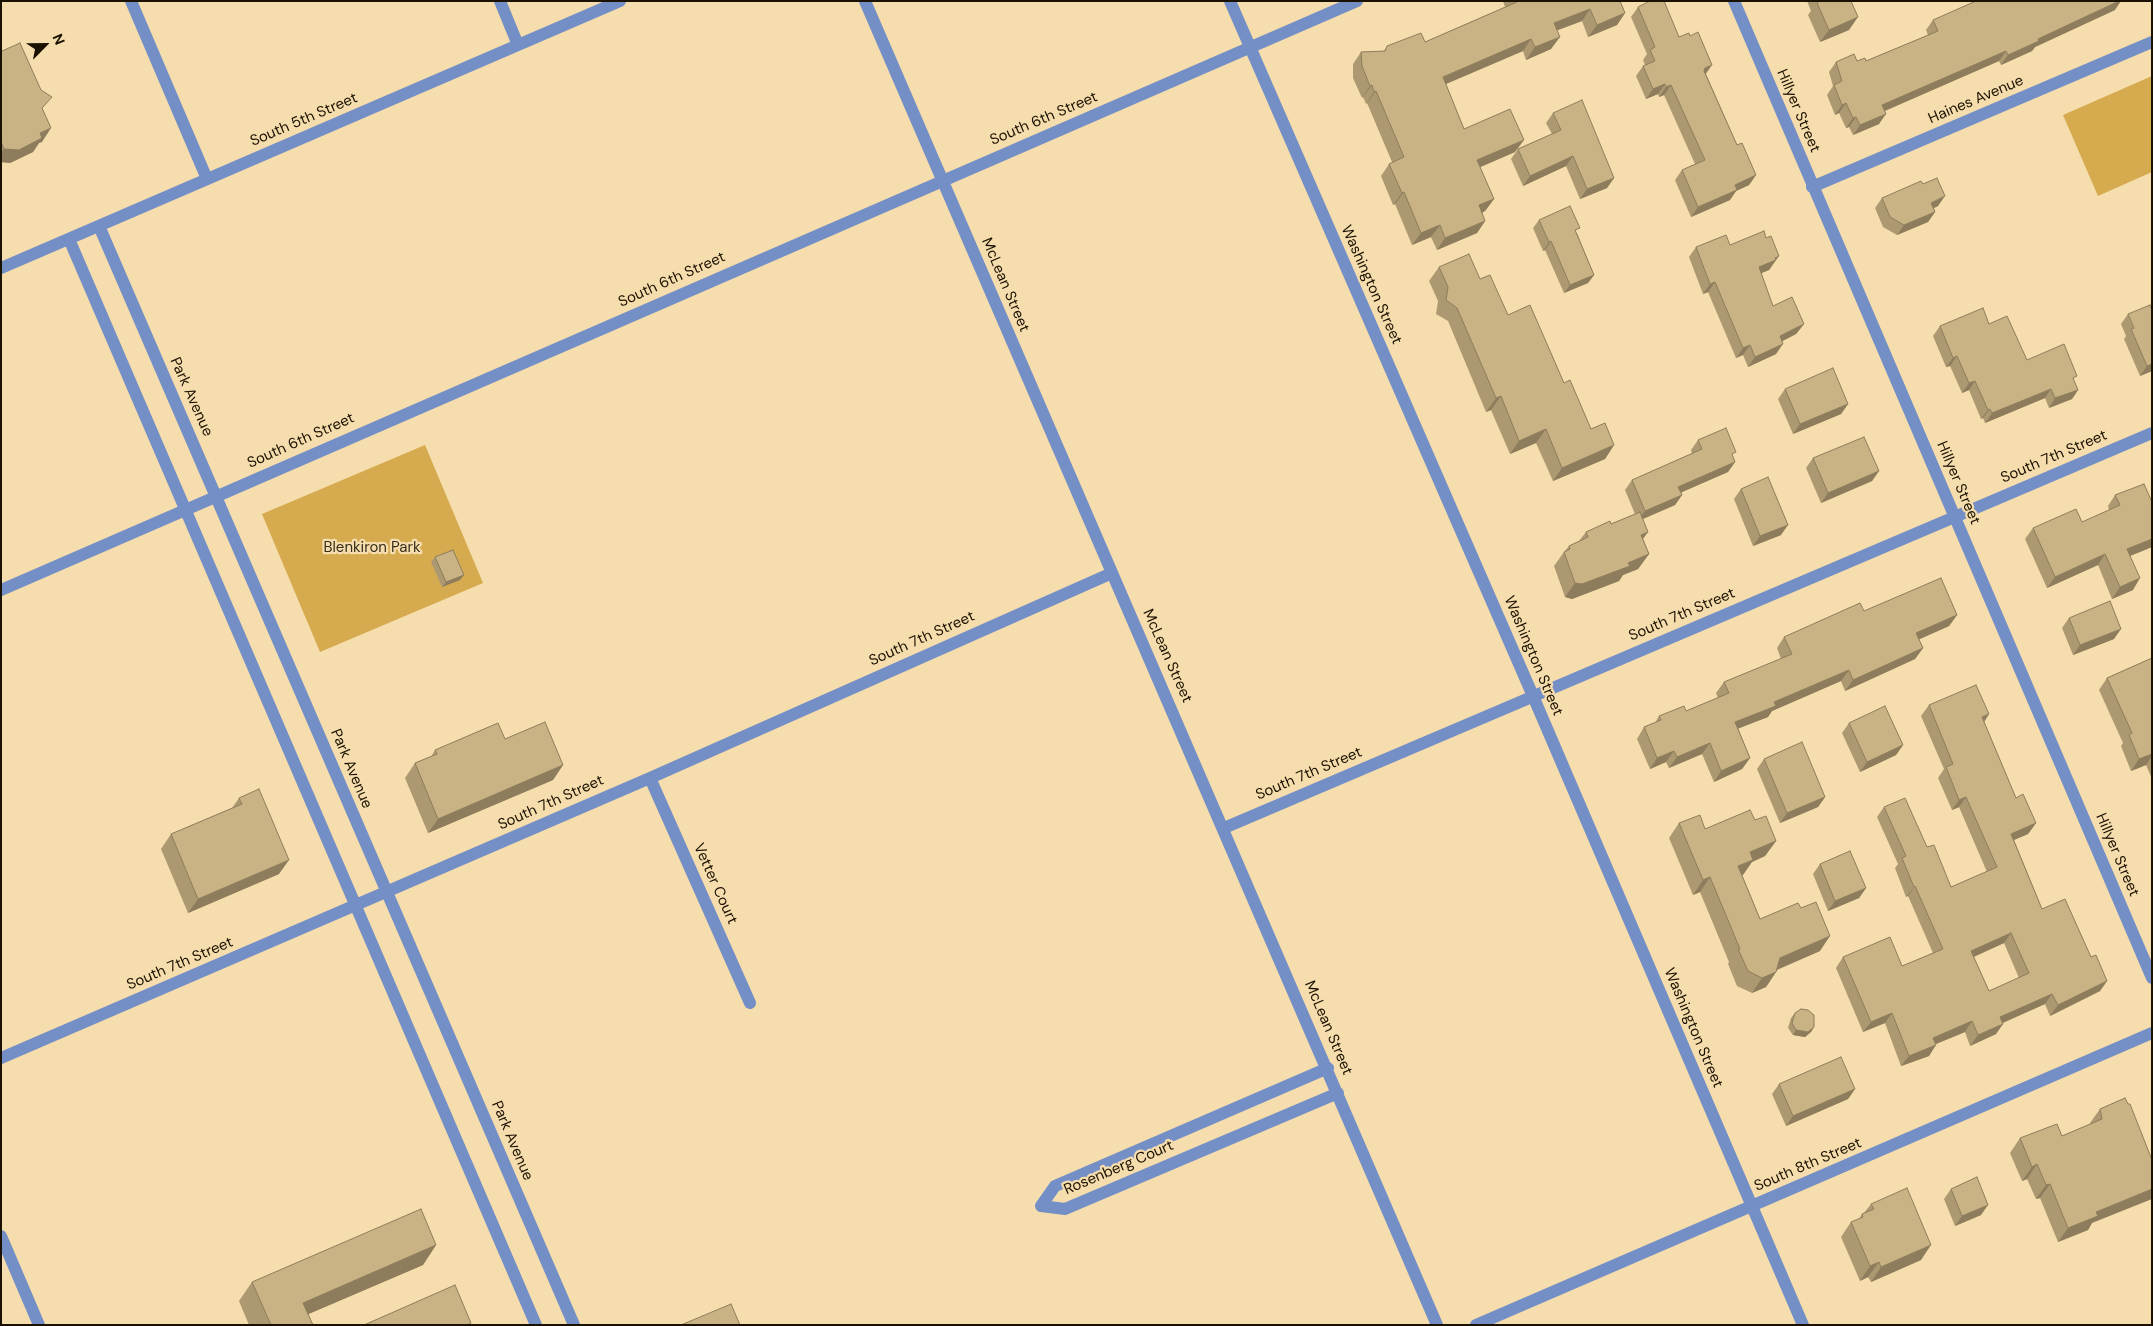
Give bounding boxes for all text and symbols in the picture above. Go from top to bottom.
north arrow [20,20,70,70]
text: N [49,31,69,47]
street label: Hillyer Street [1772,67,1824,155]
street label: Haines Avenue [1926,72,2026,128]
street label: South 6th Street [988,88,1100,150]
street label: South 5th Street [248,89,360,151]
street label: Washington Street [1337,223,1405,347]
street label: McLean Street [977,235,1033,335]
street label: South 6th Street [616,248,728,312]
street label: Park Avenue [166,355,216,439]
street label: South 6th Street [245,409,357,473]
street label: South 7th Street [1998,427,2110,487]
street label: Hillyer Street [1932,439,1984,527]
park label: Blenkiron Park [323,539,421,557]
street label: South 7th Street [1626,585,1738,645]
street label: Washington Street [1500,593,1566,719]
street label: McLean Street [1138,606,1196,706]
street label: South 7th Street [866,608,978,670]
street label: Park Avenue [326,727,376,811]
street label: South 7th Street [1253,744,1365,804]
street label: South 7th Street [495,772,607,834]
street label: Hillyer Street [2091,811,2143,899]
street label: Vetter Court [689,841,741,927]
street label: South 7th Street [124,934,236,994]
street label: Washington Street [1660,965,1726,1091]
street label: McLean Street [1300,978,1356,1078]
street label: Park Avenue [487,1099,537,1183]
street label: South 8th Street [1752,1134,1864,1196]
street label: Rosenberg Court [1061,1137,1177,1199]

